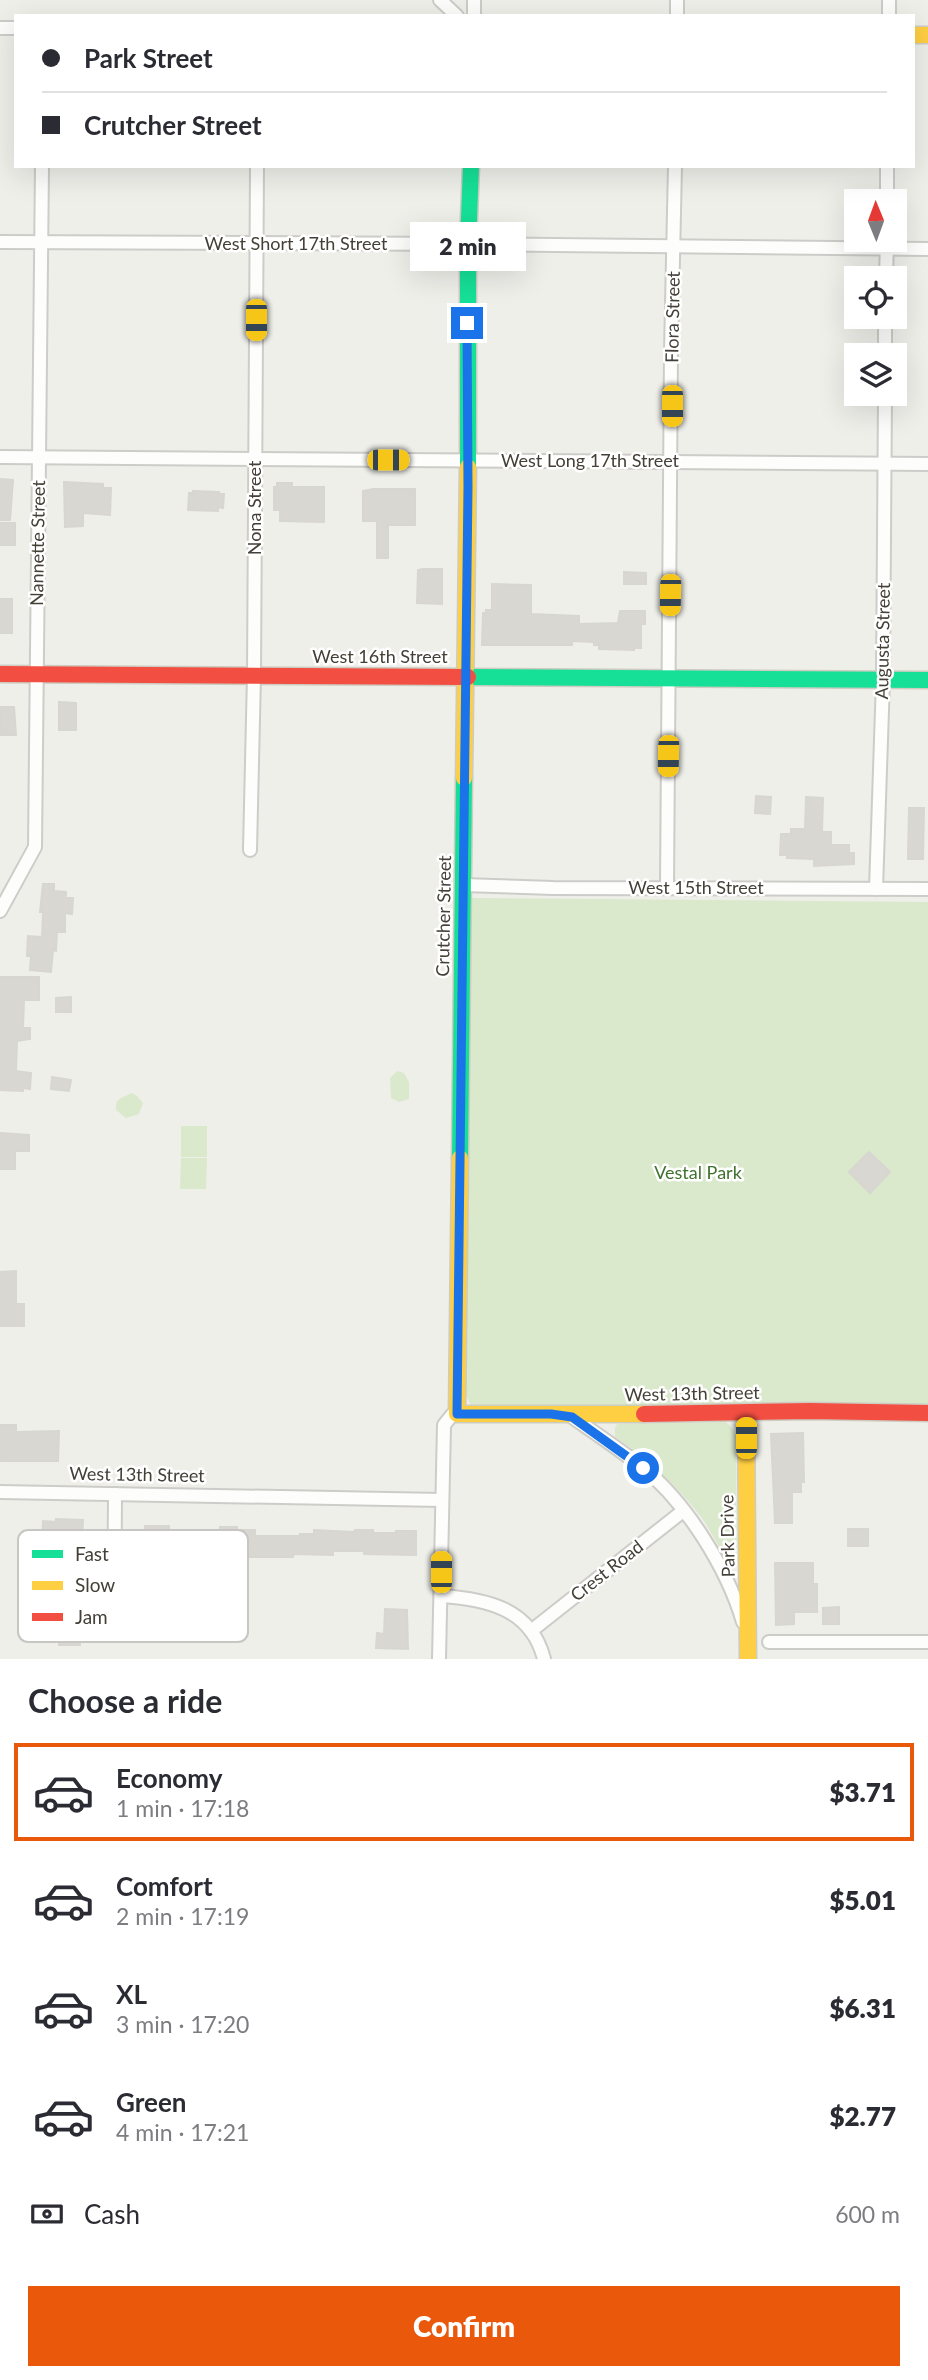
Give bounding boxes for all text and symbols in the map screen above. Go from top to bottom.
text: Park Street [84,42,213,74]
text: Crutcher Street [84,109,262,141]
north arrow [844,189,906,252]
map controls [844,189,907,406]
callout: 2 min [409,222,525,270]
street label: West Short 17th Street [205,232,388,254]
text: 2 min [439,232,497,260]
button: locate [844,266,907,329]
street label: Flora Street [660,270,684,363]
car [246,299,267,341]
route end [451,307,483,339]
button: layers [844,343,907,406]
car [662,385,683,427]
street label: West Long 17th Street [501,449,680,471]
car [368,450,410,471]
street label: Nona Street [243,460,265,555]
street label: Nannette Street [25,479,49,606]
car [660,574,681,616]
street label: Augusta Street [870,582,894,699]
street label: West 16th Street [312,645,448,667]
car [658,735,679,777]
street label: Crutcher Street [431,855,455,977]
street label: West 15th Street [628,876,764,898]
park label: Vestal Park [654,1161,743,1183]
street label: West 13th Street [624,1381,760,1405]
car [736,1417,757,1459]
route start [627,1452,659,1484]
street label: West 13th Street [69,1462,205,1486]
street label: Park Drive [715,1494,739,1578]
legend [18,1530,248,1642]
street label: Crest Road [566,1535,647,1605]
text: Fast [75,1542,109,1565]
car [431,1551,452,1593]
text: Slow [75,1573,115,1596]
text: Jam [75,1605,108,1628]
text: Choose a ride [28,1681,222,1720]
icon: car [32,1761,95,1824]
text: Economy [116,1762,222,1794]
text: $3.71 [829,1776,896,1808]
text: 1 min · 17:18 [116,1794,249,1822]
icon: car [32,1869,95,1932]
text: Comfort [116,1870,213,1902]
text: $5.01 [829,1884,896,1916]
text: 2 min · 17:19 [116,1902,249,1930]
icon: car [32,1977,95,2040]
text: XL [116,1978,147,2010]
text: $6.31 [829,1992,896,2024]
text: 3 min · 17:20 [116,2010,249,2038]
icon: car [32,2085,95,2148]
text: Green [116,2086,186,2118]
text: $2.77 [829,2100,896,2132]
text: 4 min · 17:21 [116,2118,249,2146]
icon: cash [28,2195,66,2233]
text: Cash [84,2198,140,2230]
text: 600 m [835,2200,900,2228]
button: Confirm [28,2286,900,2366]

